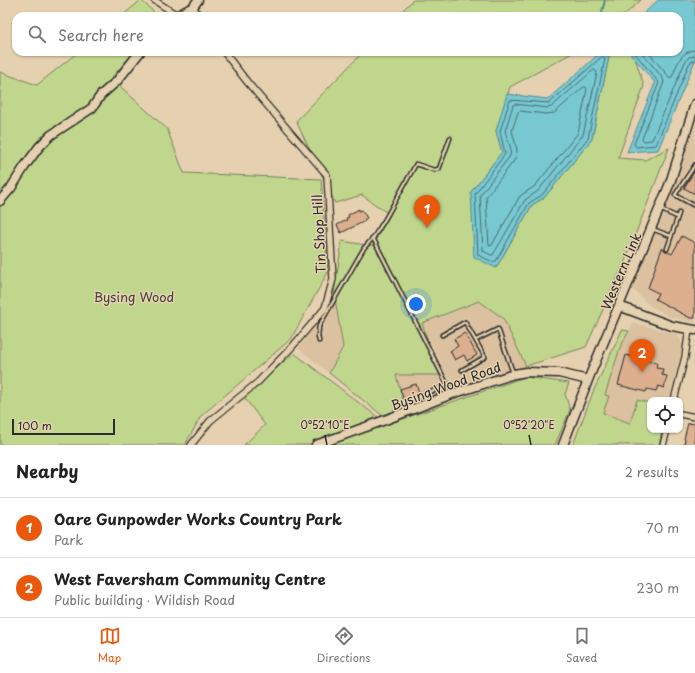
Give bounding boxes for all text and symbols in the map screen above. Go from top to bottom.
search box [12,12,683,56]
icon: search [26,23,48,45]
text: Search here [58,23,144,46]
street label: Tin Shop Hill [307,194,330,274]
pin: 1 [414,195,440,228]
street label: Western Link [596,229,645,313]
park label: Bysing Wood [94,287,174,306]
your location [406,294,426,314]
pin: 2 [629,339,655,372]
street label: Bysing Wood Road [388,357,503,414]
map controls [647,397,683,433]
button: locate [647,397,683,433]
scale bar [12,417,115,436]
text: 100 m [18,417,52,434]
text: 0°52'10"E [301,417,349,432]
text: 0°52'20"E [503,417,555,432]
text: Nearby [16,458,78,484]
text: 2 results [625,462,679,481]
text: Oare Gunpowder Works Country Park [54,507,342,530]
text: 1 [26,518,32,537]
text: 70 m [646,518,679,537]
text: Park [54,530,83,549]
text: West Faversham Community Centre [54,567,326,590]
text: 2 [24,578,34,597]
text: 230 m [637,578,679,597]
text: Public building · Wildish Road [54,590,235,609]
tab: Map [98,625,121,666]
tab: Directions [317,625,370,666]
tab: Saved [566,625,597,666]

